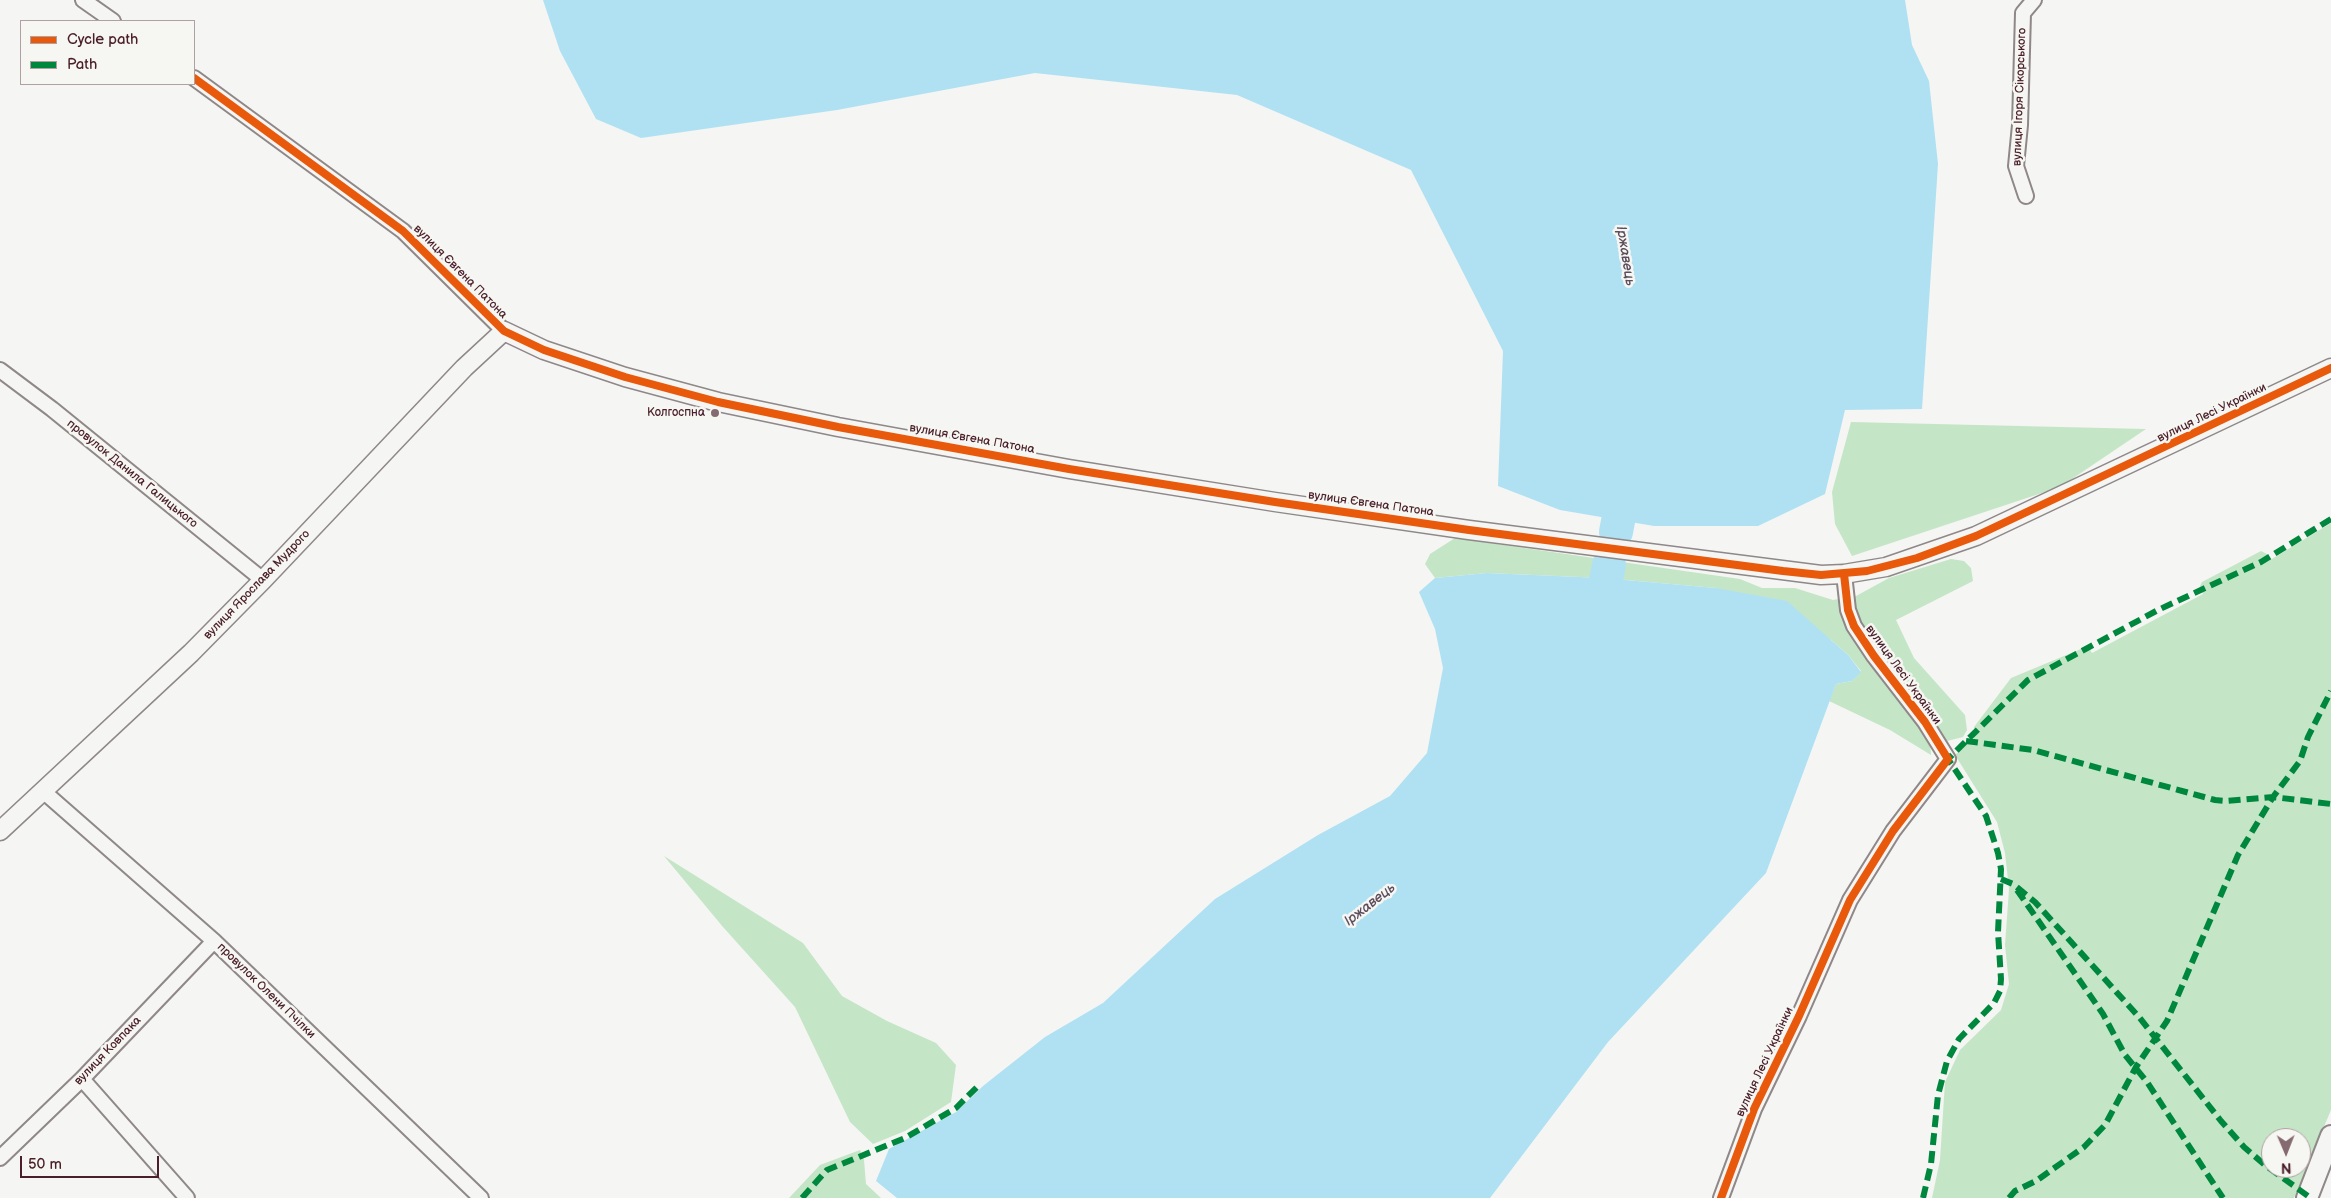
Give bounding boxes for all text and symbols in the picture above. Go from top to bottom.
legend [20,20,195,85]
street label: вулиця Ігоря Сікорського [2010,28,2030,166]
text: Cycle path [67,30,138,49]
text: Path [67,55,97,74]
street label: вулиця Євгена Патона [410,222,510,322]
water label: Іржавець [1612,225,1638,287]
street label: вулиця Лесі Українки [2155,380,2269,446]
place label: Колгоспна [647,406,705,420]
marker: Колгоспна [709,407,721,419]
street label: провулок Данила Галицького [64,417,200,531]
street label: вулиця Євгена Патона [908,421,1036,457]
street label: вулиця Євгена Патона [1307,488,1435,520]
street label: вулиця Ярослава Мудрого [201,527,313,643]
street label: вулиця Лесі Українки [1862,622,1944,728]
water label: Іржавець [1341,880,1399,930]
street label: провулок Олени Пчілки [214,940,318,1042]
street label: вулиця Лесі Українки [1733,1005,1797,1119]
street label: вулиця Ковпака [72,1014,144,1088]
north arrow [2261,1128,2311,1178]
scale bar [22,1146,161,1178]
text: 50 m [28,1155,62,1174]
text: N [2281,1159,2292,1176]

